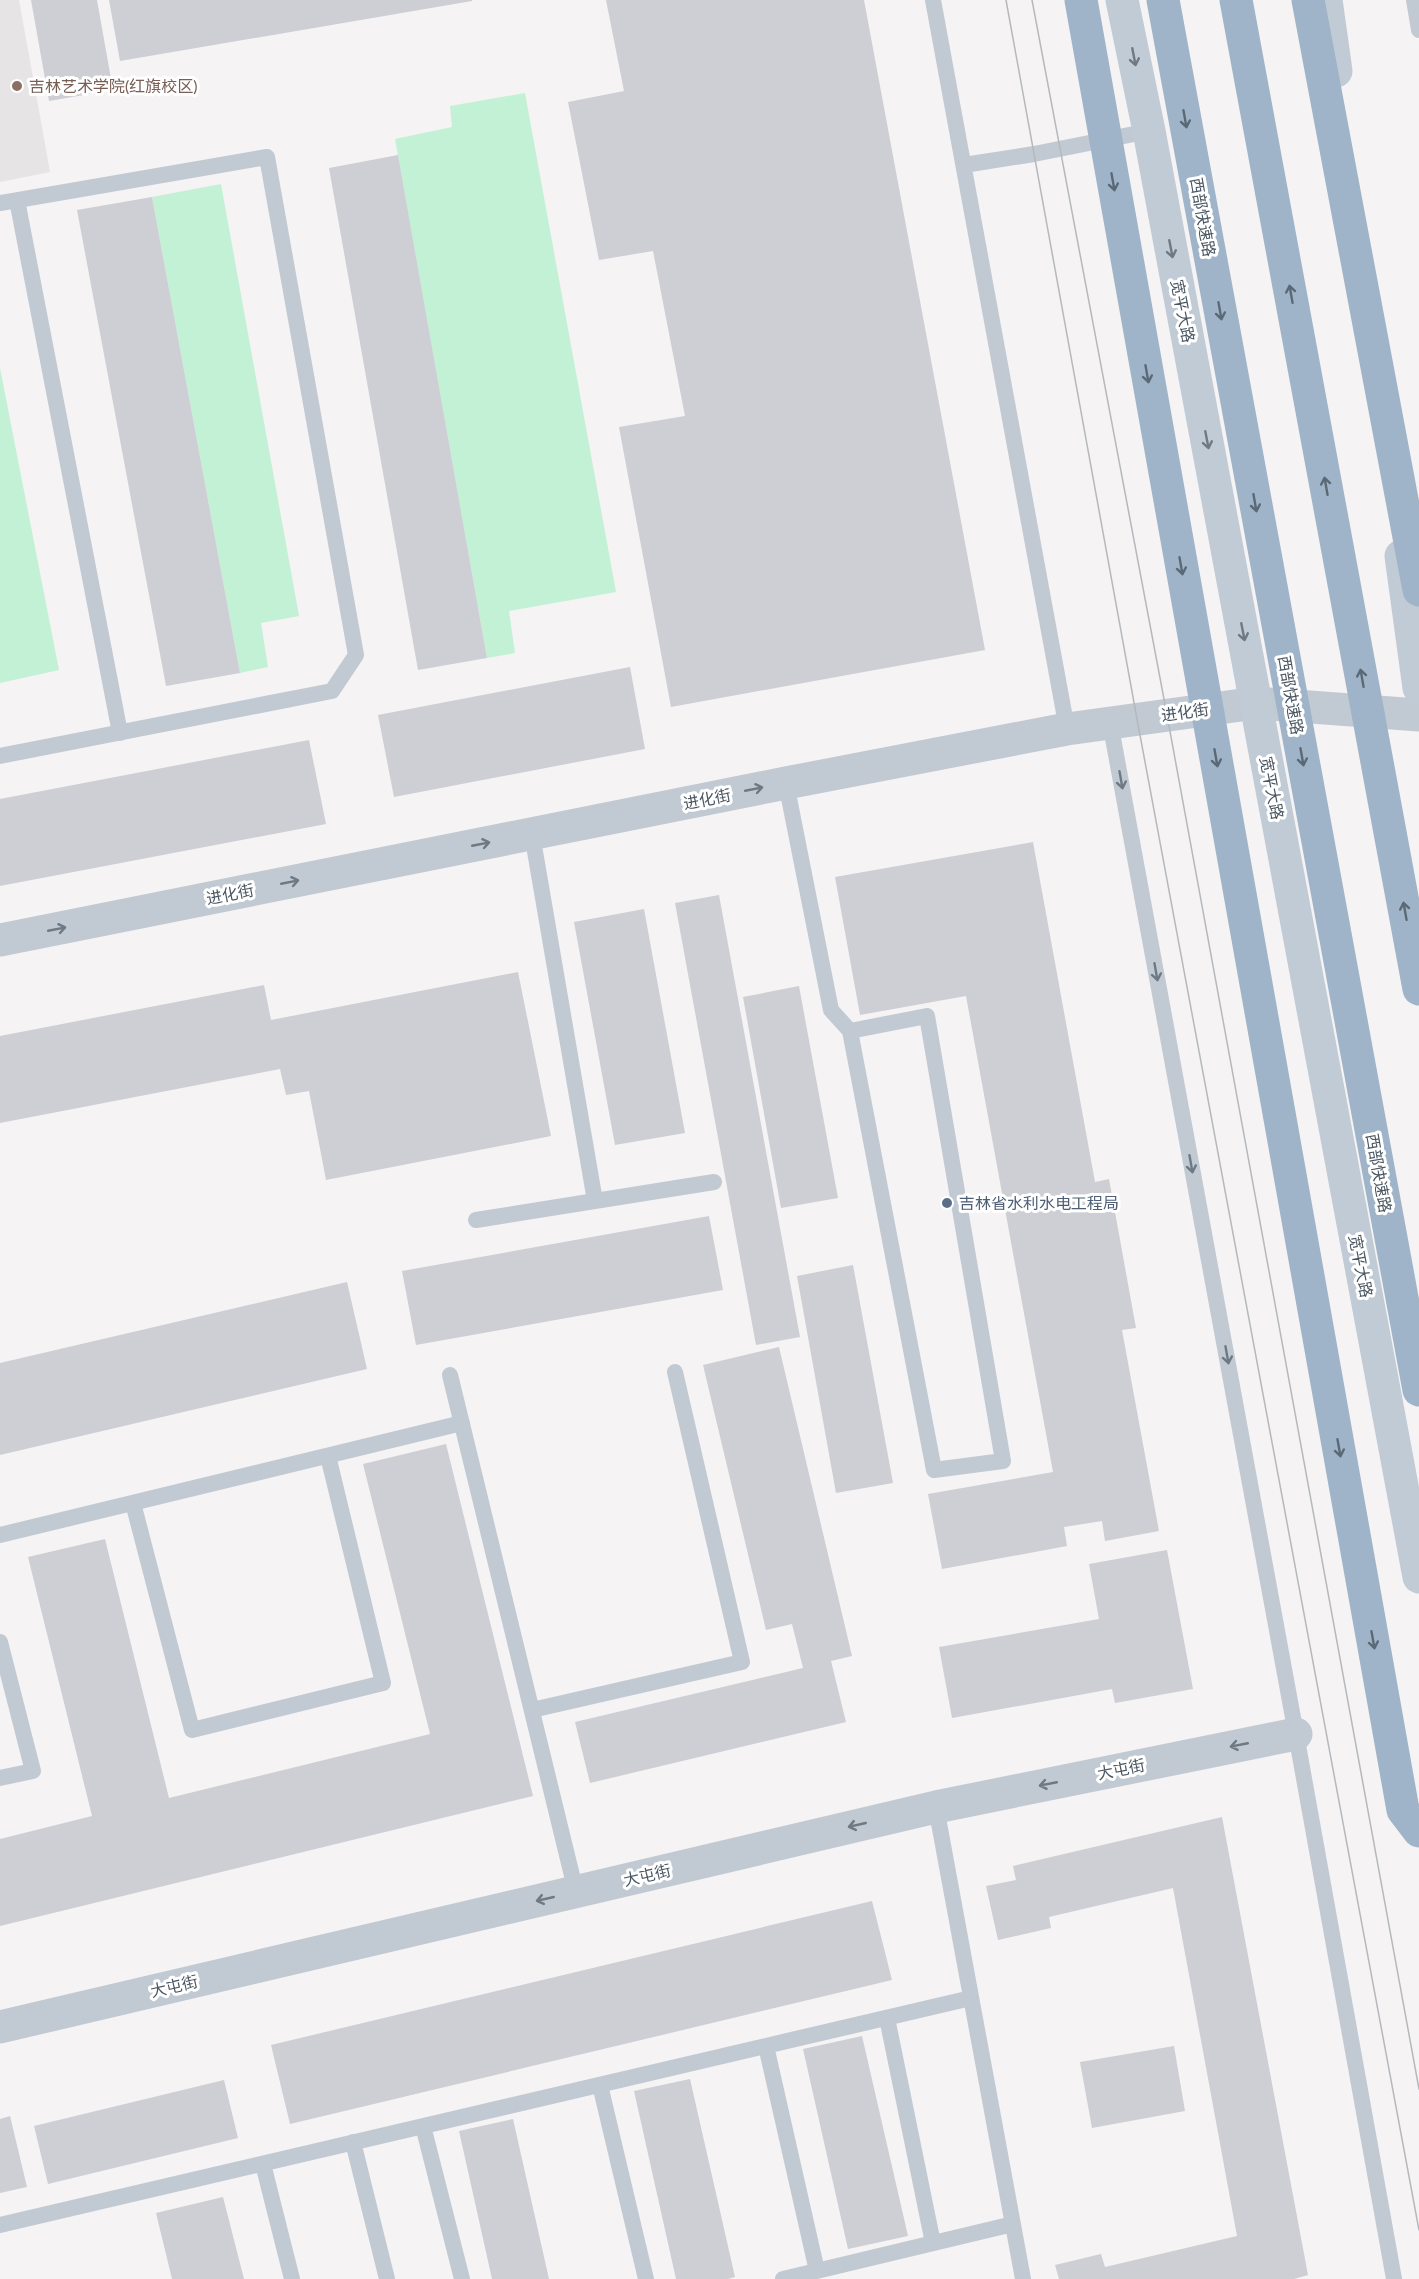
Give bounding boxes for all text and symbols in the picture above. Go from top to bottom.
one-way arrow [1129,47,1140,67]
place label: 吉林艺术学院(红旗校区) [29,76,198,95]
marker: 吉林艺术学院(红旗校区) [10,79,24,93]
one-way arrow [1179,109,1190,129]
one-way arrow [1108,171,1119,191]
street label: 西部快速路 [1187,176,1220,258]
one-way arrow [1166,238,1177,258]
street label: 宽平大路 [1168,278,1199,344]
one-way arrow [1285,285,1296,305]
one-way arrow [1215,301,1226,321]
one-way arrow [1142,363,1153,383]
one-way arrow [1202,430,1213,450]
one-way arrow [1320,477,1331,496]
one-way arrow [1250,493,1261,512]
one-way arrow [1176,555,1187,575]
one-way arrow [1238,622,1249,641]
street label: 西部快速路 [1275,654,1308,736]
one-way arrow [1356,669,1367,688]
street label: 进化街 [1160,699,1210,724]
one-way arrow [1297,746,1308,766]
one-way arrow [1210,747,1221,767]
street label: 宽平大路 [1257,755,1288,821]
one-way arrow [1116,770,1127,789]
one-way arrow [744,783,764,794]
street label: 进化街 [682,785,732,812]
one-way arrow [471,838,490,849]
one-way arrow [280,876,299,888]
street label: 进化街 [205,880,255,907]
one-way arrow [1399,902,1410,921]
one-way arrow [47,923,67,934]
one-way arrow [1151,961,1162,981]
street label: 西部快速路 [1363,1132,1396,1214]
one-way arrow [1186,1153,1197,1173]
place label: 吉林省水利水电工程局 [959,1193,1119,1212]
marker: 吉林省水利水电工程局 [940,1196,954,1210]
street label: 宽平大路 [1346,1233,1377,1299]
one-way arrow [1222,1345,1233,1365]
one-way arrow [1334,1438,1345,1457]
one-way arrow [1368,1630,1379,1649]
one-way arrow [1230,1740,1249,1751]
street label: 大屯街 [1096,1755,1146,1782]
one-way arrow [1039,1779,1058,1790]
one-way arrow [848,1820,867,1832]
street label: 大屯街 [621,1860,672,1889]
one-way arrow [536,1894,555,1905]
street label: 大屯街 [148,1971,199,2000]

